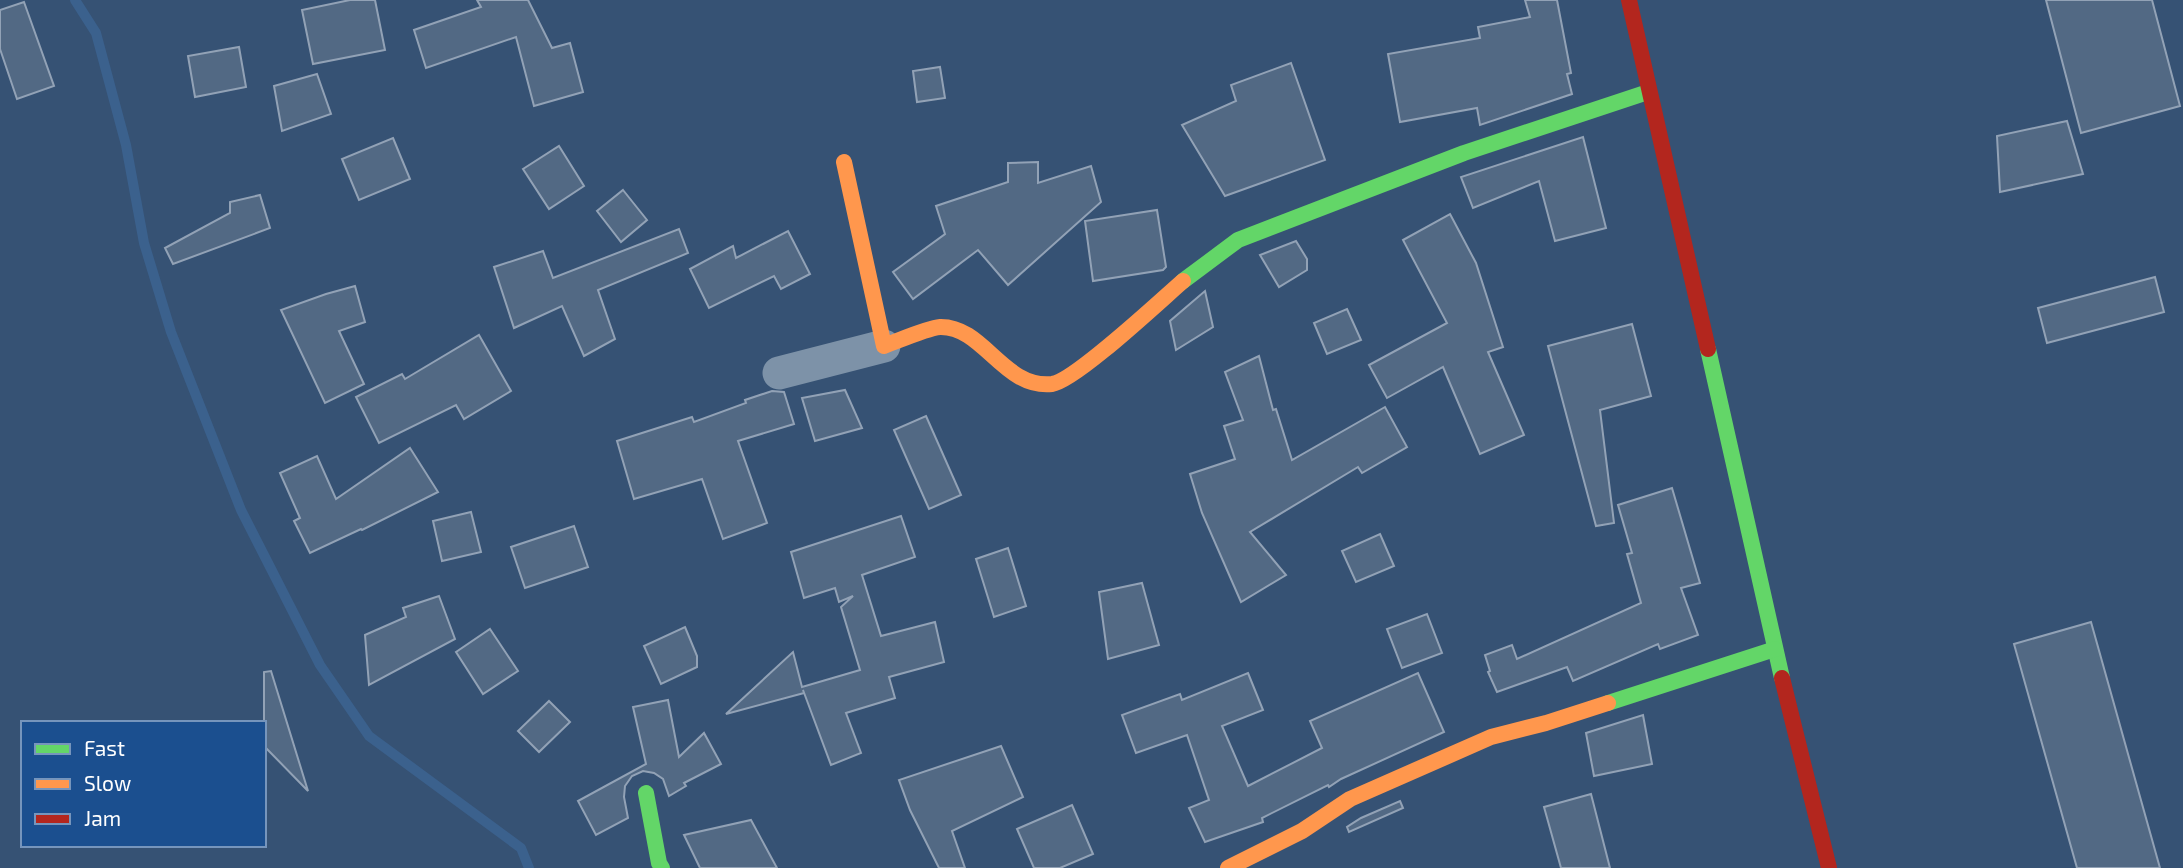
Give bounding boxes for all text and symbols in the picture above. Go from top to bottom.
legend [21,721,266,847]
text: Fast [84,735,125,760]
text: Slow [84,770,131,795]
text: Jam [84,805,121,830]

